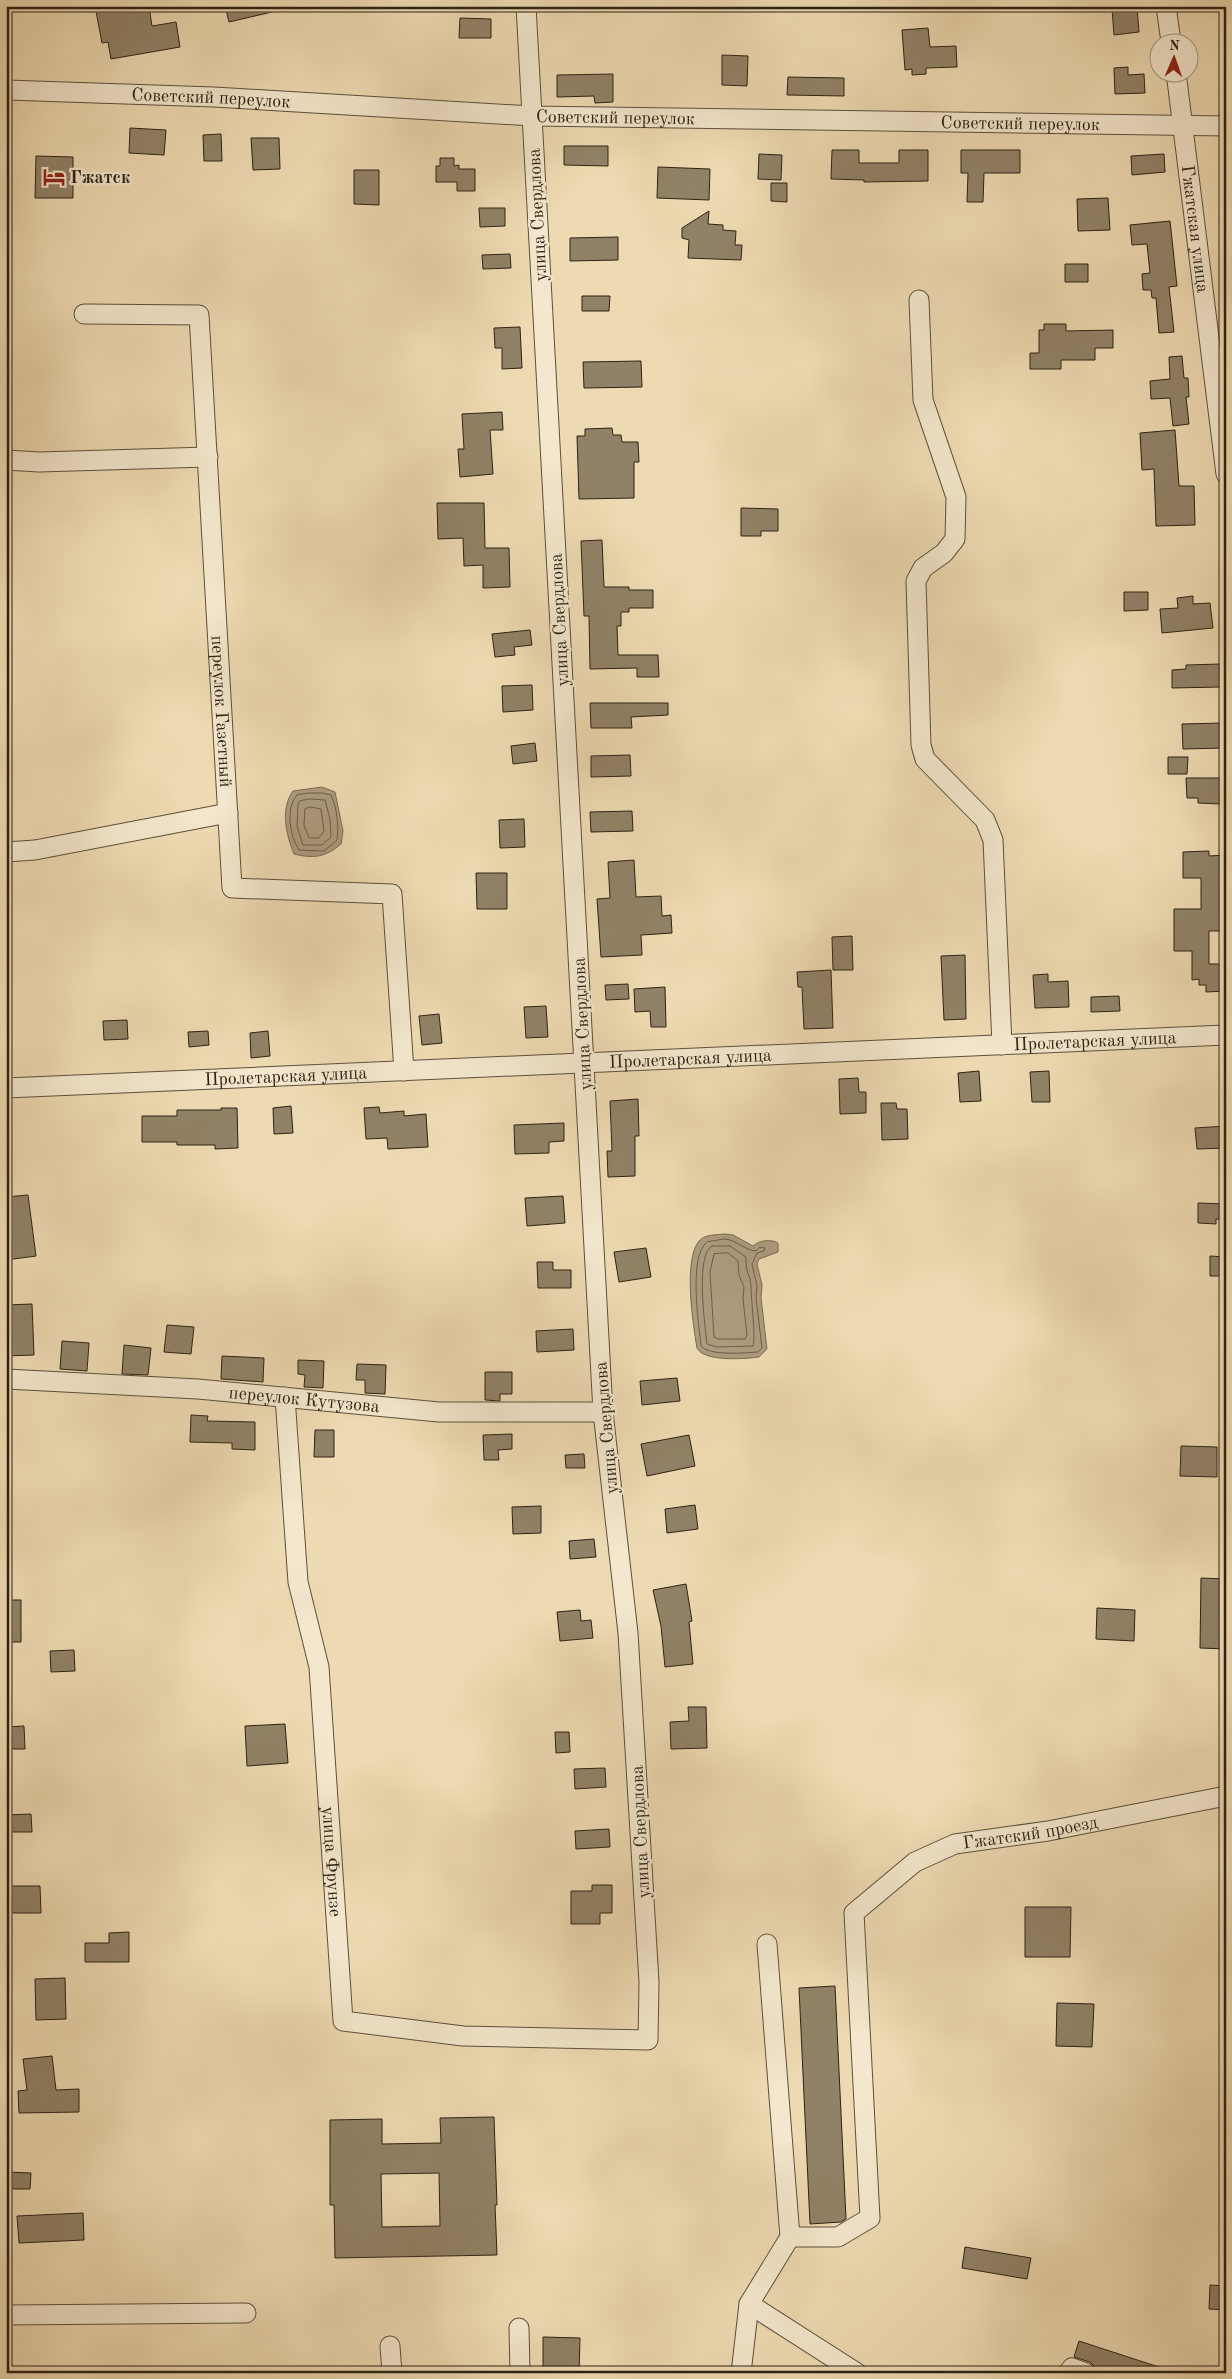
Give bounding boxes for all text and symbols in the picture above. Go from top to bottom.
north arrow [1150,32,1200,82]
text: N [1169,39,1180,53]
street label: Советский переулок [131,86,291,112]
street label: Советский переулок [536,108,695,128]
street label: Советский переулок [941,114,1100,134]
street label: улица Свердлова [526,148,550,282]
hotel icon: Гжатск [41,164,67,190]
street label: Гжатская улица [1178,164,1211,294]
place label: Гжатск [70,169,131,187]
street label: улица Свердлова [548,553,572,687]
street label: переулок Газетный [207,635,234,788]
street label: улица Свердлова [571,957,595,1091]
street label: Пролетарская улица [1013,1029,1177,1054]
street label: Пролетарская улица [609,1047,772,1072]
street label: Пролетарская улица [204,1064,368,1089]
street label: улица Свердлова [592,1361,622,1495]
street label: переулок Кутузова [228,1384,380,1416]
street label: улица Свердлова [629,1765,653,1899]
street label: улица Фрунзе [318,1806,344,1917]
street label: Гжатский проезд [962,1813,1099,1853]

